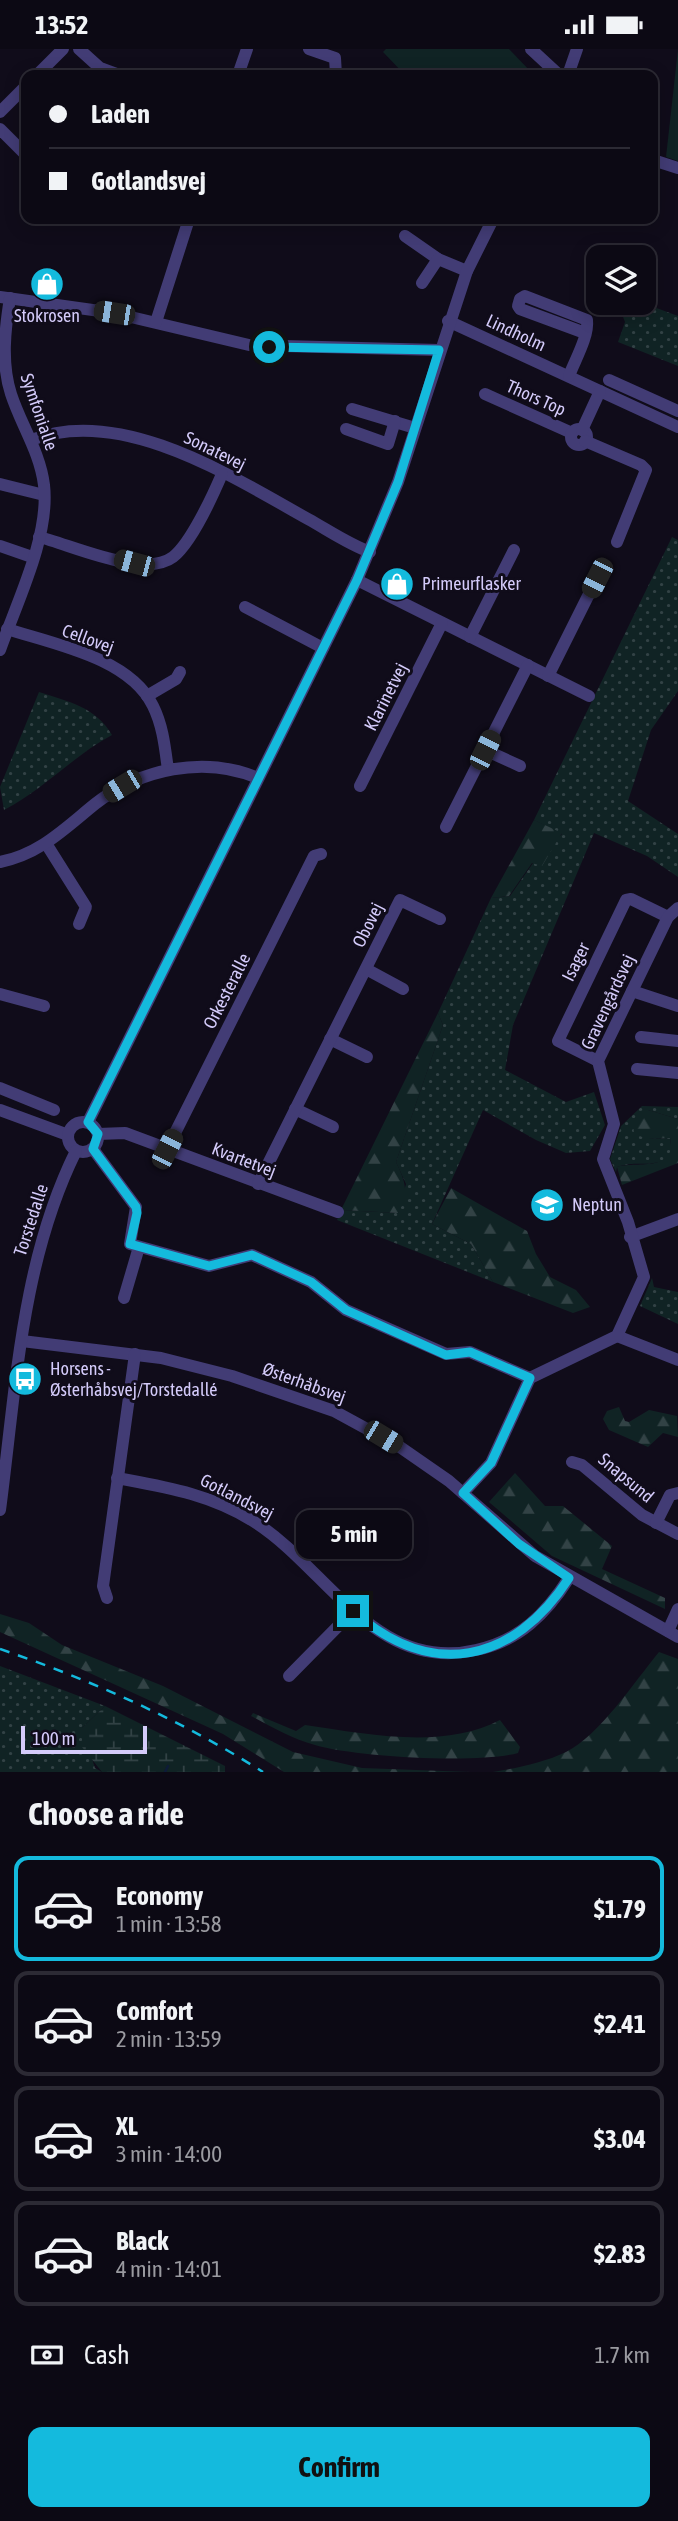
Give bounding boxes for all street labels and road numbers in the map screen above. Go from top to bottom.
street label: Lindholm [483,310,549,355]
street label: Symfonialle [17,371,62,453]
street label: Thors Top [503,375,569,420]
street label: Sonatevej [181,427,249,474]
street label: Cellovej [59,620,117,658]
street label: Klarinetvej [360,659,411,734]
street label: Obovej [348,899,387,950]
street label: Isager [557,939,594,984]
street label: Orkesteralle [199,950,255,1032]
street label: Gravengårdsvej [576,951,639,1053]
street label: Kvartetvej [209,1138,279,1181]
street label: Torstedalle [9,1181,52,1259]
street label: Østerhåbsvej [260,1358,349,1407]
street label: Snapsund [594,1449,658,1507]
street label: Gotlandsvej [197,1469,277,1524]

